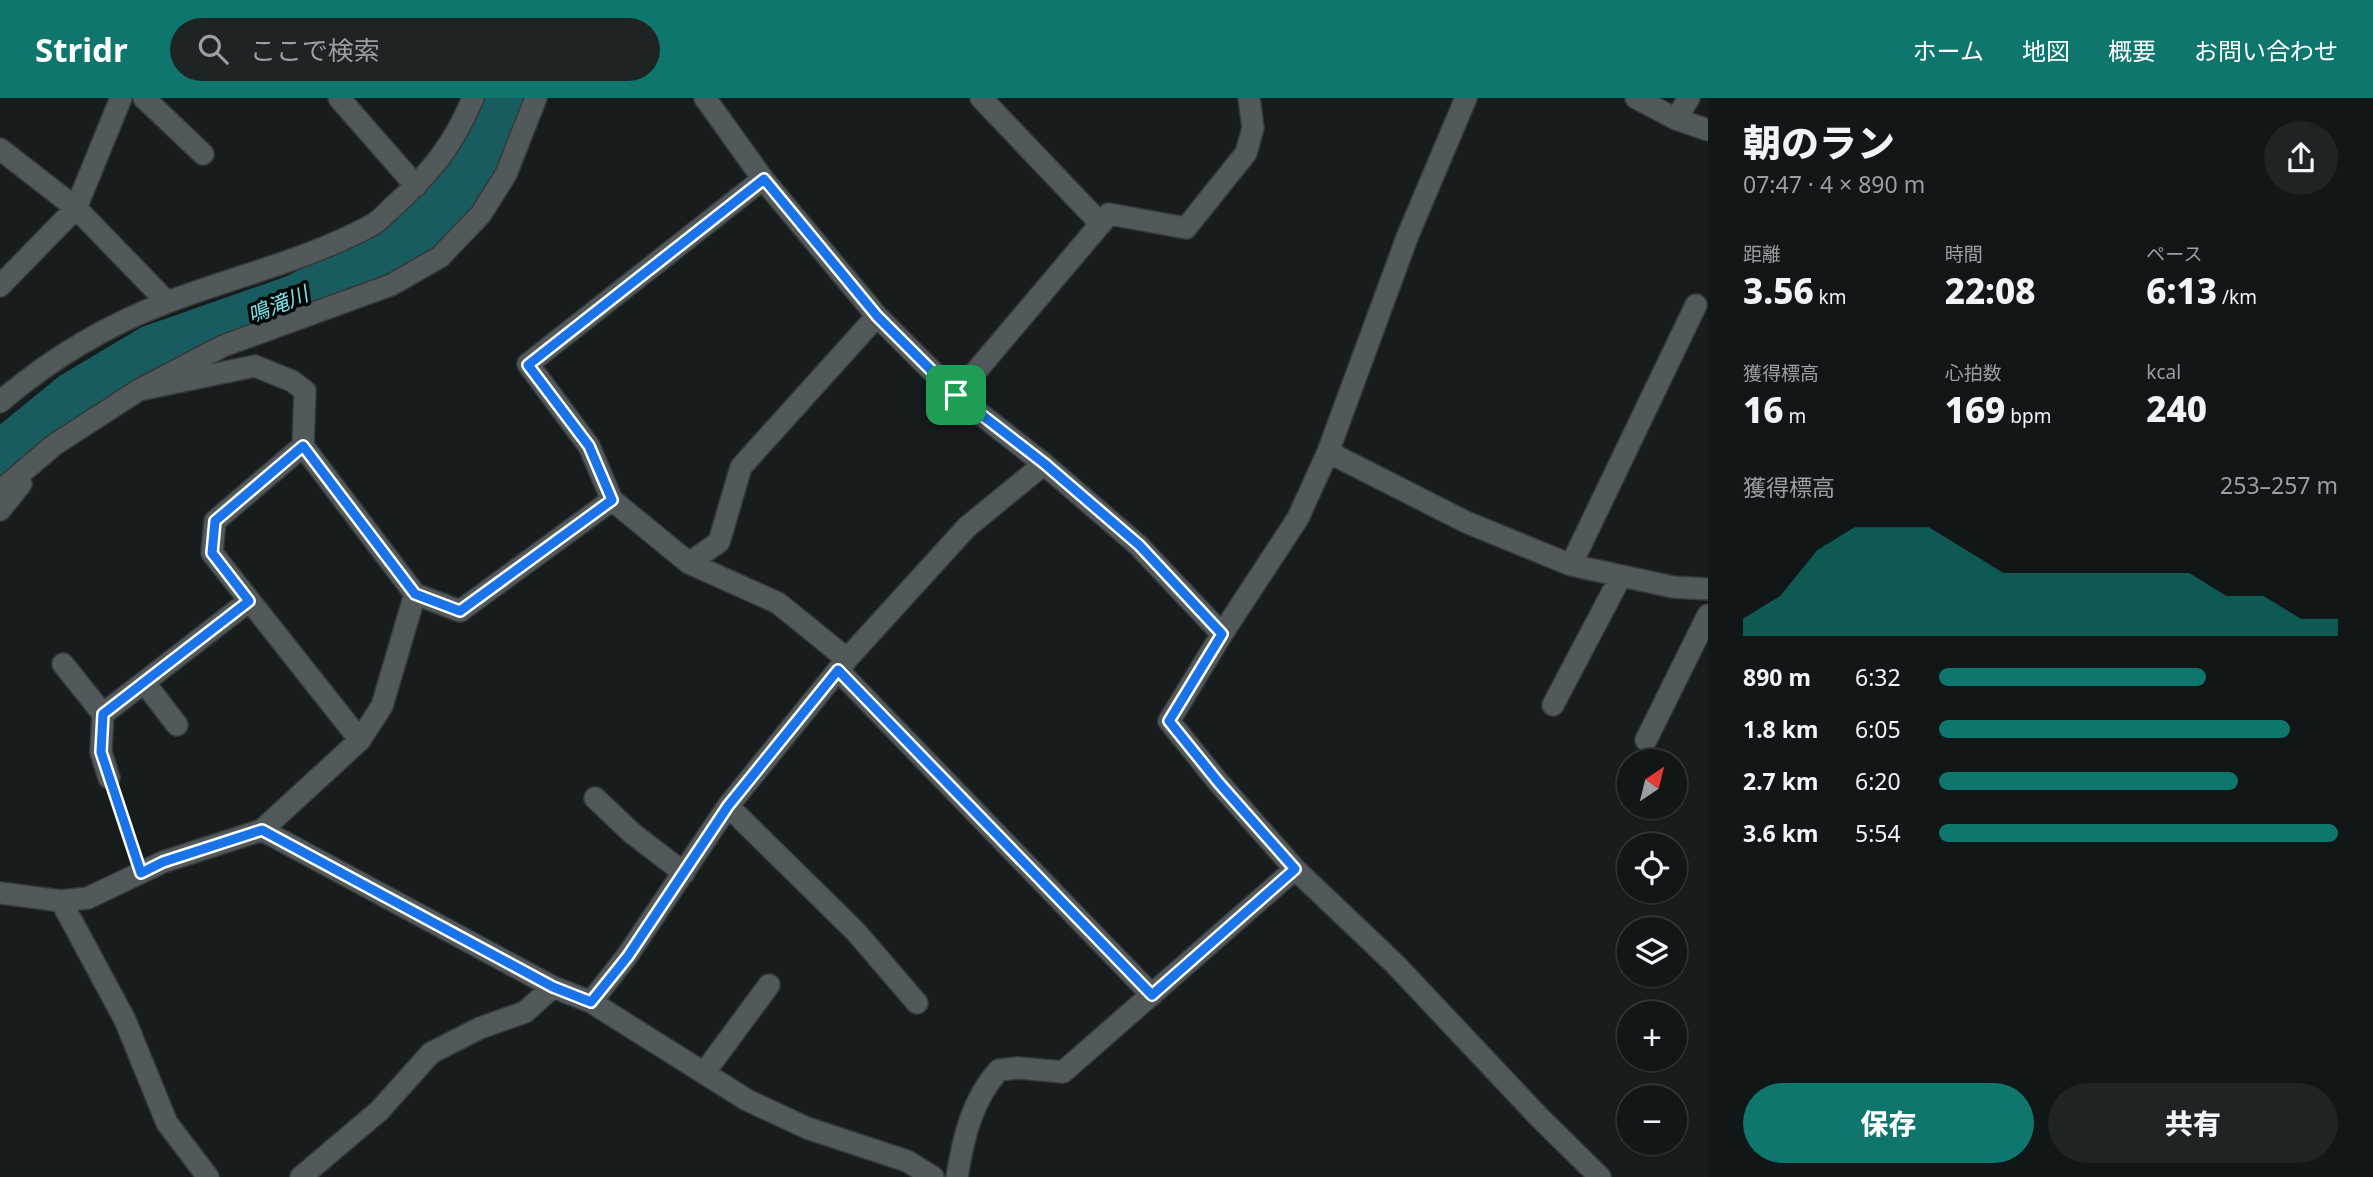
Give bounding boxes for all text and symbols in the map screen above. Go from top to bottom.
search box [170,18,660,81]
text: Stridr [35,27,128,72]
icon: search [194,30,232,68]
text: ここで検索 [250,32,380,68]
text: ホーム [1913,34,1984,67]
text: 地図 [2022,34,2070,67]
text: 概要 [2108,34,2156,67]
text: お問い合わせ [2194,34,2338,67]
text: 朝のラン [1743,116,1895,168]
button: share [2264,121,2338,195]
text: 07:47 · 4 × 890 m [1743,168,1925,200]
text: 距離 [1743,241,1781,267]
text: 時間 [1945,241,1983,267]
text: ペース [2146,241,2202,267]
text: 3.56 [1743,267,1814,314]
text: 22:08 [1945,267,2036,314]
text: 6:13 [2146,267,2217,314]
water label: 鳴滝川 [243,279,314,329]
text: km [1814,284,1847,310]
text: /km [2217,284,2257,310]
text: kcal [2146,359,2181,385]
text: 獲得標高 [1743,360,1819,386]
text: 心拍数 [1945,360,2002,386]
pin [926,365,986,425]
icon: arrive [937,376,975,414]
text: 240 [2146,385,2207,432]
text: 16 [1743,386,1783,433]
text: 169 [1945,386,2005,433]
text: m [1783,403,1806,429]
text: bpm [2005,403,2051,429]
text: 253–257 m [2220,469,2338,501]
text: 獲得標高 [1743,471,1835,503]
text: 890 m [1743,661,1811,693]
text: 6:32 [1855,661,1901,693]
text: 1.8 km [1743,713,1818,745]
text: 6:05 [1855,713,1901,745]
north arrow [1617,749,1687,819]
map controls [1617,749,1687,1155]
text: 2.7 km [1743,765,1818,797]
text: 6:20 [1855,765,1901,797]
text: 3.6 km [1743,817,1818,849]
text: 5:54 [1855,817,1901,849]
button: locate [1617,833,1687,903]
button: layers [1617,917,1687,987]
button: + [1617,1001,1687,1071]
button: 保存 [1743,1083,2034,1163]
button: 共有 [2048,1083,2338,1163]
button: − [1617,1085,1687,1155]

